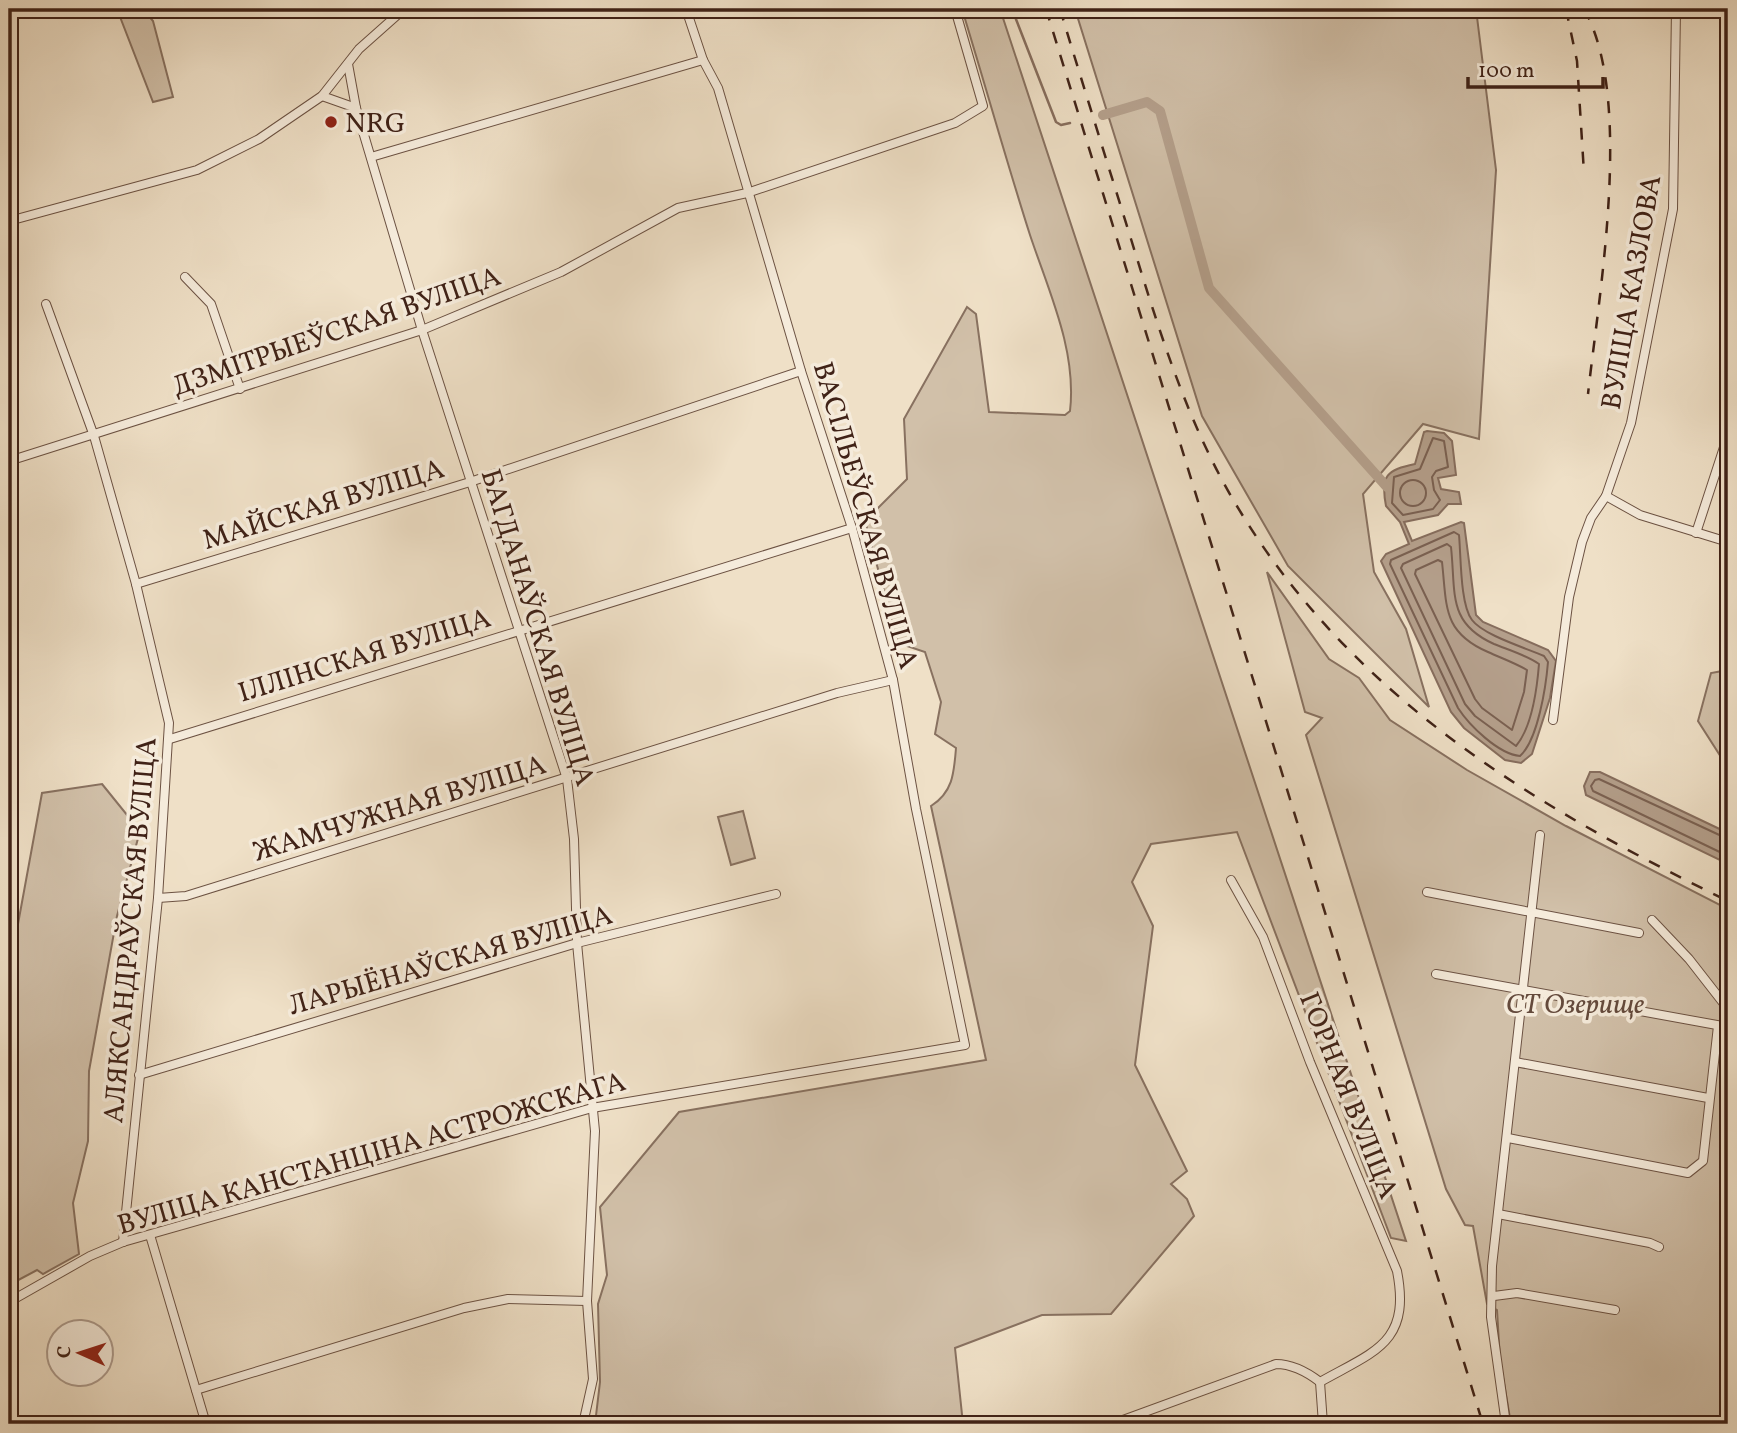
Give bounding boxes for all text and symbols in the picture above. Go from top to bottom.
scale bar [1468,46,1602,90]
text: 100 m [1478,57,1535,86]
place label: NRG [345,105,405,144]
marker: NRG [323,114,339,130]
street label: ВУЛІЦА КАЗЛОВА [1593,172,1672,413]
street label: ДЗМІТРЫЕЎСКАЯ ВУЛІЦА [167,258,507,407]
street label: ВАСІЛЬЕЎСКАЯ ВУЛІЦА [802,358,927,674]
street label: МАЙСКАЯ ВУЛІЦА [198,450,450,561]
street label: БАГДАНАЎСКАЯ ВУЛІЦА [470,464,604,791]
street label: ІЛЛІНСКАЯ ВУЛІЦА [234,599,496,713]
street label: АЛЯКСАНДРАЎСКАЯ ВУЛІЦА [95,735,168,1125]
street label: ЖАМЧУЖНАЯ ВУЛІЦА [248,746,551,873]
street label: ЛАРЫЁНАЎСКАЯ ВУЛІЦА [284,896,617,1026]
park label: СТ Озерище [1506,986,1644,1025]
street label: ГОРНАЯ ВУЛІЦА [1288,987,1407,1205]
street label: ВУЛІЦА КАНСТАНЦІНА АСТРОЖСКАГА [113,1063,631,1246]
north arrow [46,1318,116,1388]
text: С [52,1345,78,1359]

